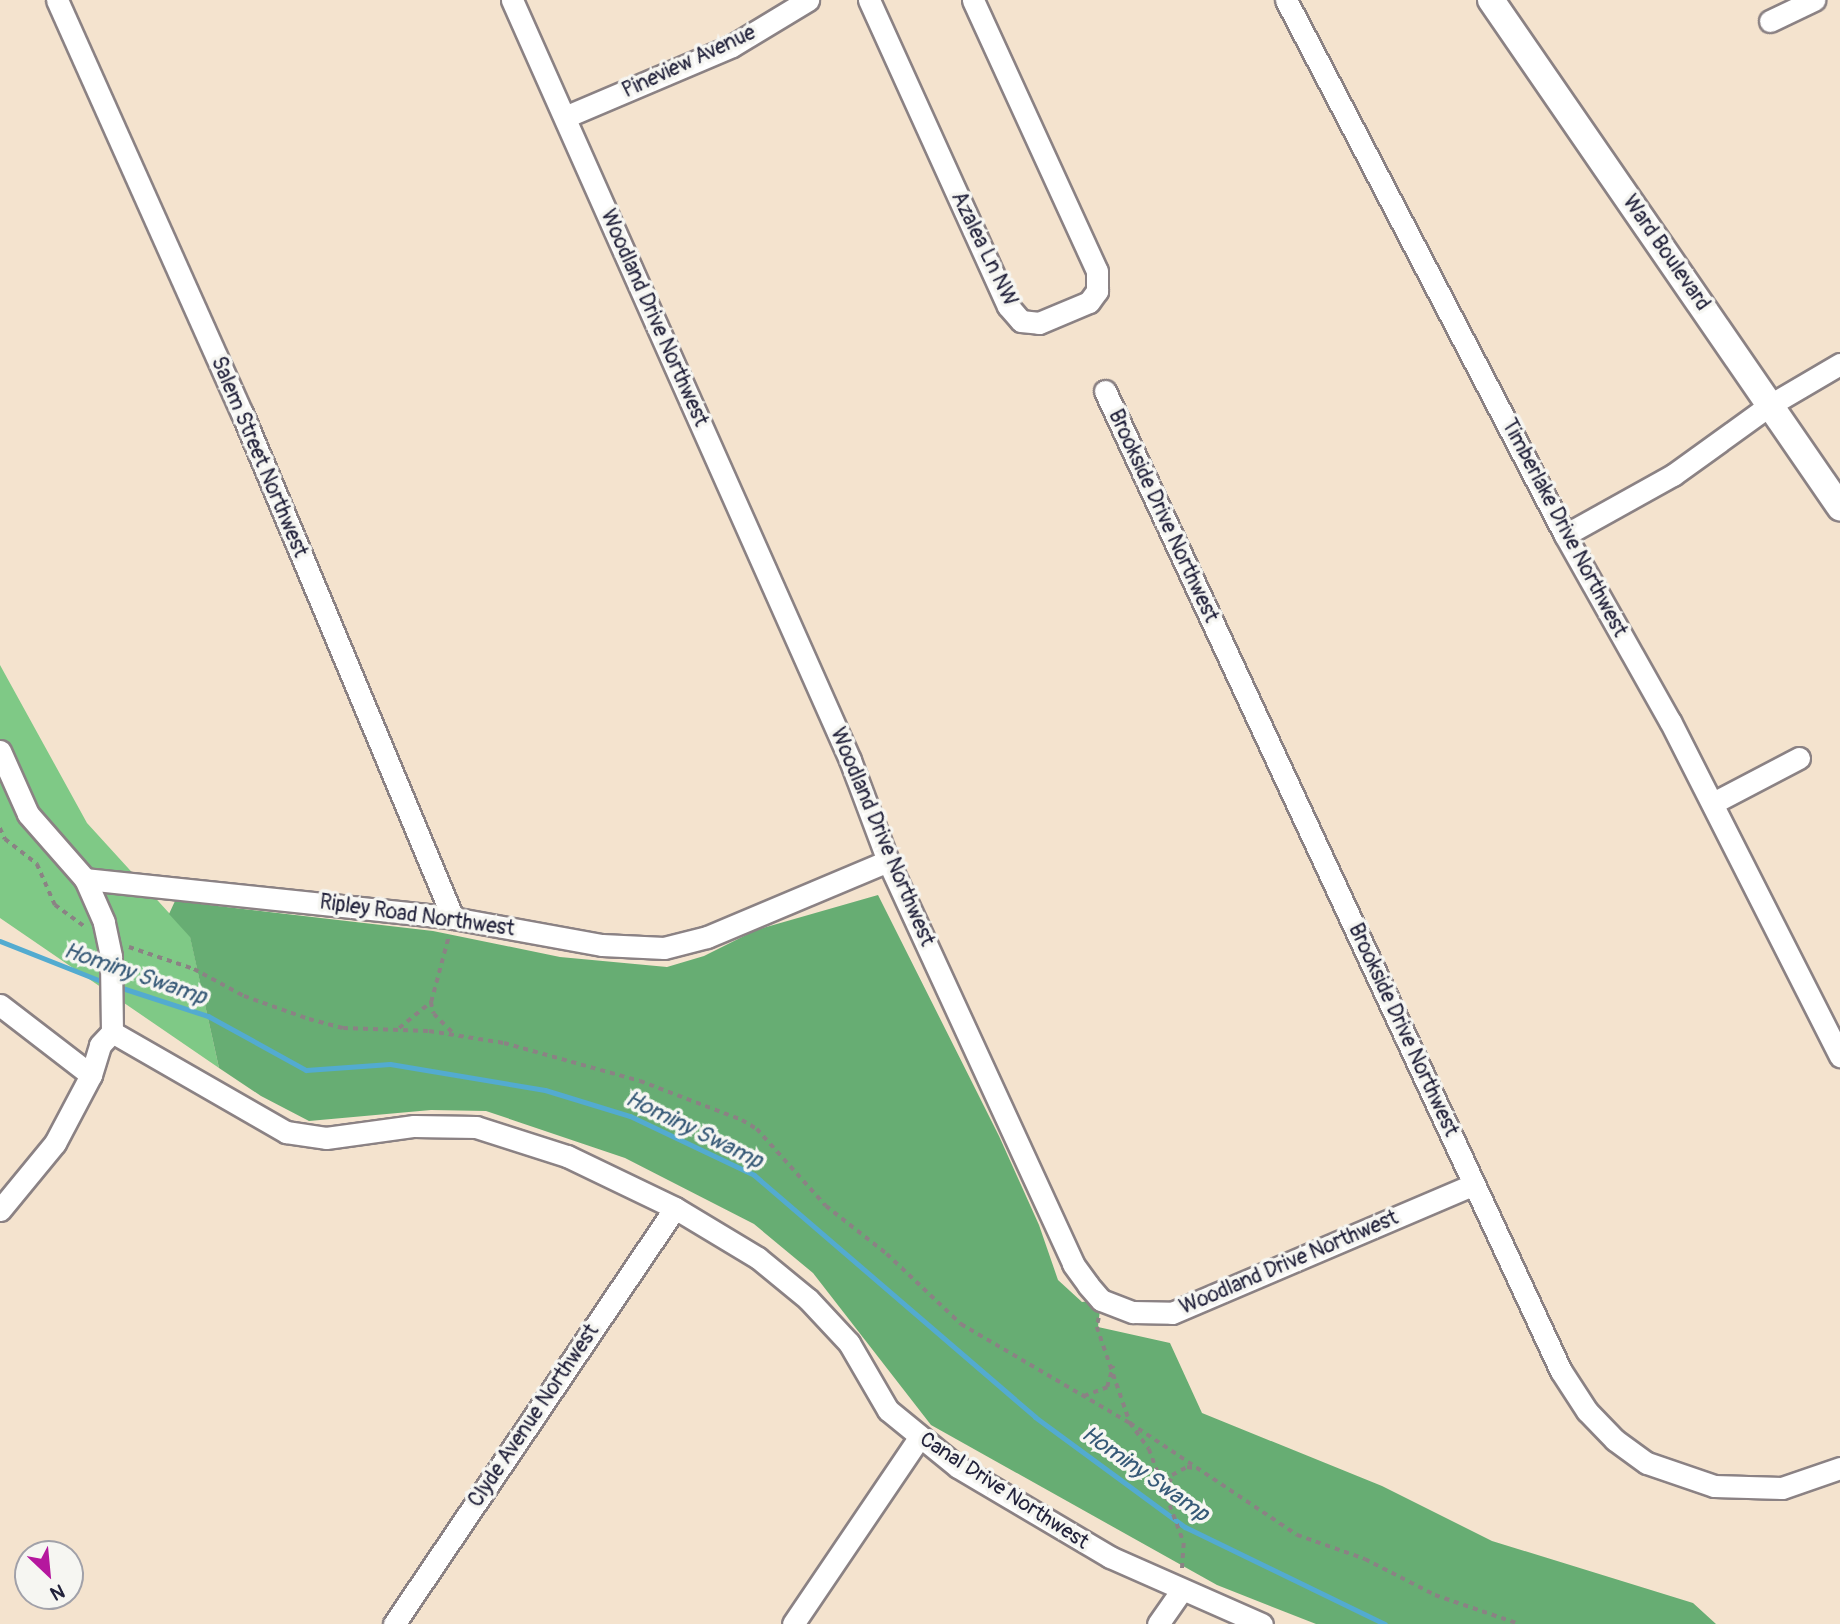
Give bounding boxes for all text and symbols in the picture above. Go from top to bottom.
street label: Pineview Avenue [618,20,760,104]
street label: Azalea Ln NW [945,188,1023,310]
street label: Ward Boulevard [1617,190,1715,316]
street label: Woodland Drive Northwest [595,206,713,430]
street label: Salem Street Northwest [205,353,313,561]
street label: Brookside Drive Northwest [1103,406,1223,626]
street label: Timberlake Drive Northwest [1496,415,1632,641]
street label: Woodland Drive Northwest [825,724,939,950]
street label: Ripley Road Northwest [318,890,516,942]
street label: Brookside Drive Northwest [1343,920,1463,1140]
water label: Hominy Swamp [60,937,210,1011]
water label: Hominy Swamp [621,1085,767,1175]
street label: Woodland Drive Northwest [1176,1206,1402,1320]
street label: Clyde Avenue Northwest [463,1320,605,1512]
water label: Hominy Swamp [1076,1420,1214,1528]
street label: Canal Drive Northwest [915,1427,1093,1555]
north arrow [14,1540,84,1610]
text: N [46,1578,68,1606]

